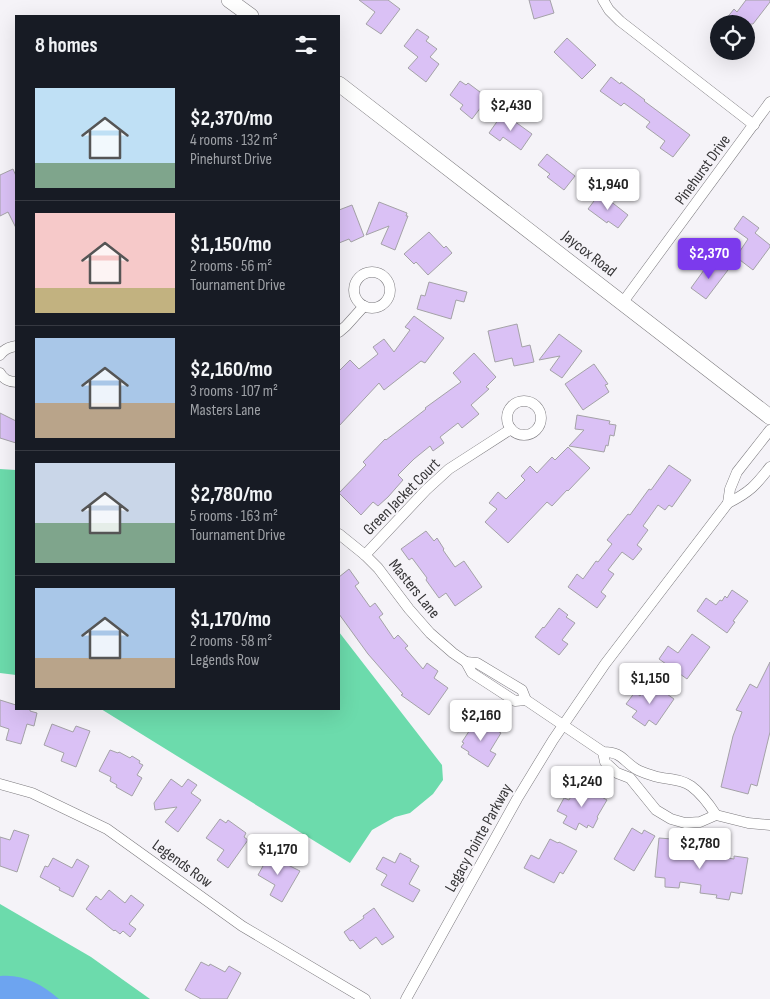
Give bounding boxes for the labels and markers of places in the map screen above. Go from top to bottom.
pin: $2,430 [470,90,552,132]
pin: $1,940 [567,168,649,211]
pin: $2,370 [668,238,750,280]
pin: $1,150 [609,662,691,705]
pin: $2,160 [440,700,522,742]
pin: $1,240 [541,766,623,808]
pin: $2,780 [659,828,741,870]
pin: $1,170 [237,834,319,876]

